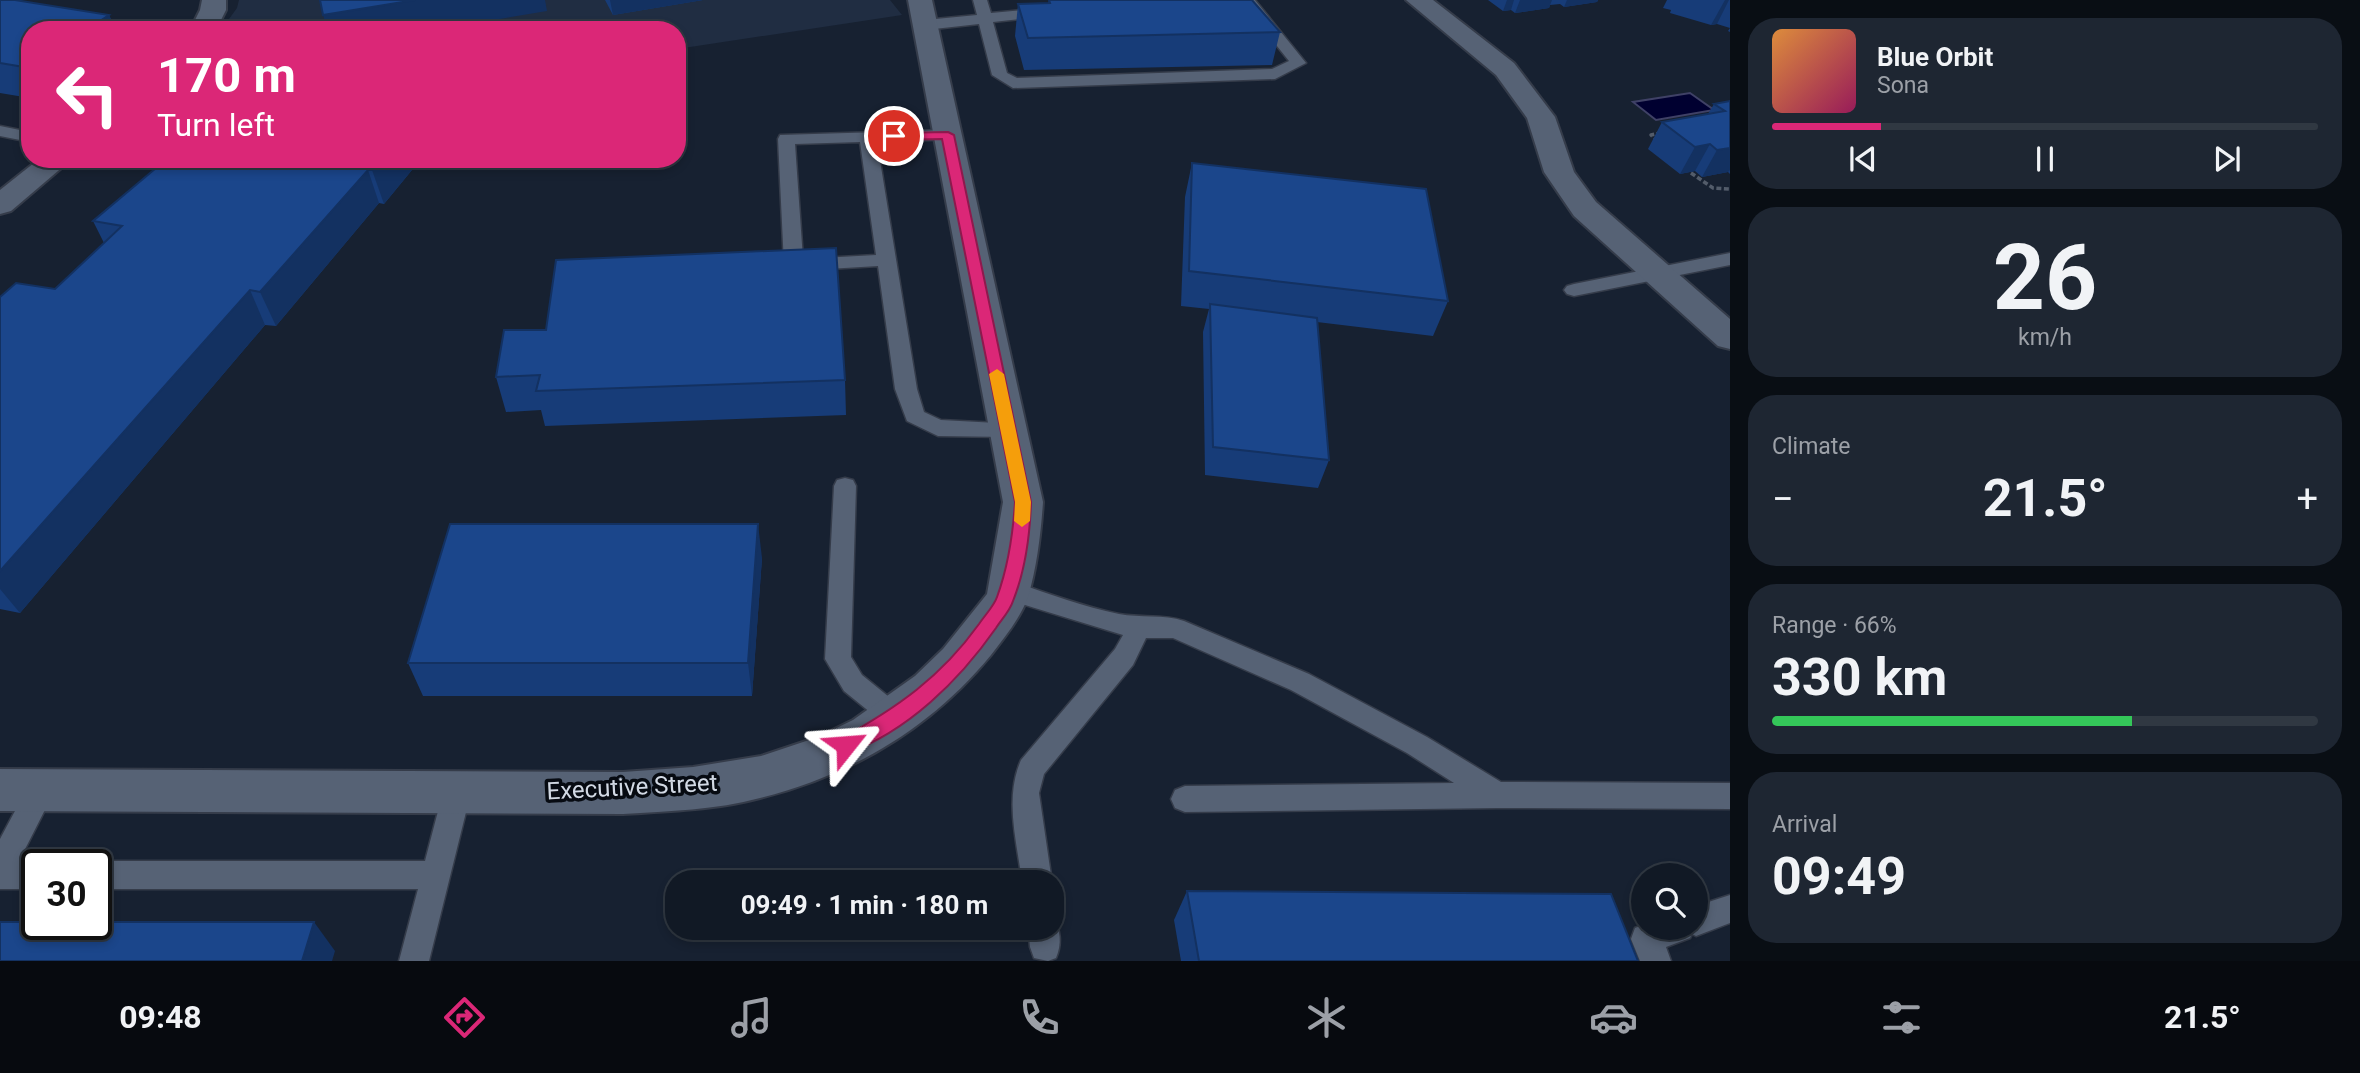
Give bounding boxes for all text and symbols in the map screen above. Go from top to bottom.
text: Blue Orbit [1877,42,1993,72]
text: 170 m [157,47,296,104]
icon: left [42,49,133,140]
text: Sona [1877,72,1929,99]
text: Turn left [157,106,275,144]
pin [864,106,924,166]
icon: arrive [875,117,913,155]
icon: previous [1844,140,1882,178]
icon: pause [2026,140,2064,178]
icon: next [2208,140,2246,178]
text: 26 [1993,225,2097,331]
text: km/h [2018,324,2072,351]
text: Climate [1772,433,1851,460]
text: 21.5° [1983,468,2108,529]
text: − [1772,477,1794,521]
text: + [2296,477,2318,521]
text: Range · 66% [1772,612,1897,639]
text: 330 km [1772,647,1947,708]
position arrow [809,708,883,782]
street label: Executive Street [546,769,718,805]
text: Arrival [1772,811,1837,838]
text: 09:49 [1772,846,1906,907]
speed limit sign: 30 [21,849,112,940]
map controls [1631,863,1708,940]
button: search [1631,863,1708,940]
text: 09:49 · 1 min · 180 m [741,890,988,920]
icon: directions [440,993,489,1042]
icon: music [727,993,776,1042]
icon: phone [1015,993,1064,1042]
icon: climate [1302,993,1351,1042]
icon: car [1589,993,1638,1042]
icon: filters [1877,993,1926,1042]
text: 09:48 [119,998,202,1036]
text: 21.5° [2164,998,2241,1036]

